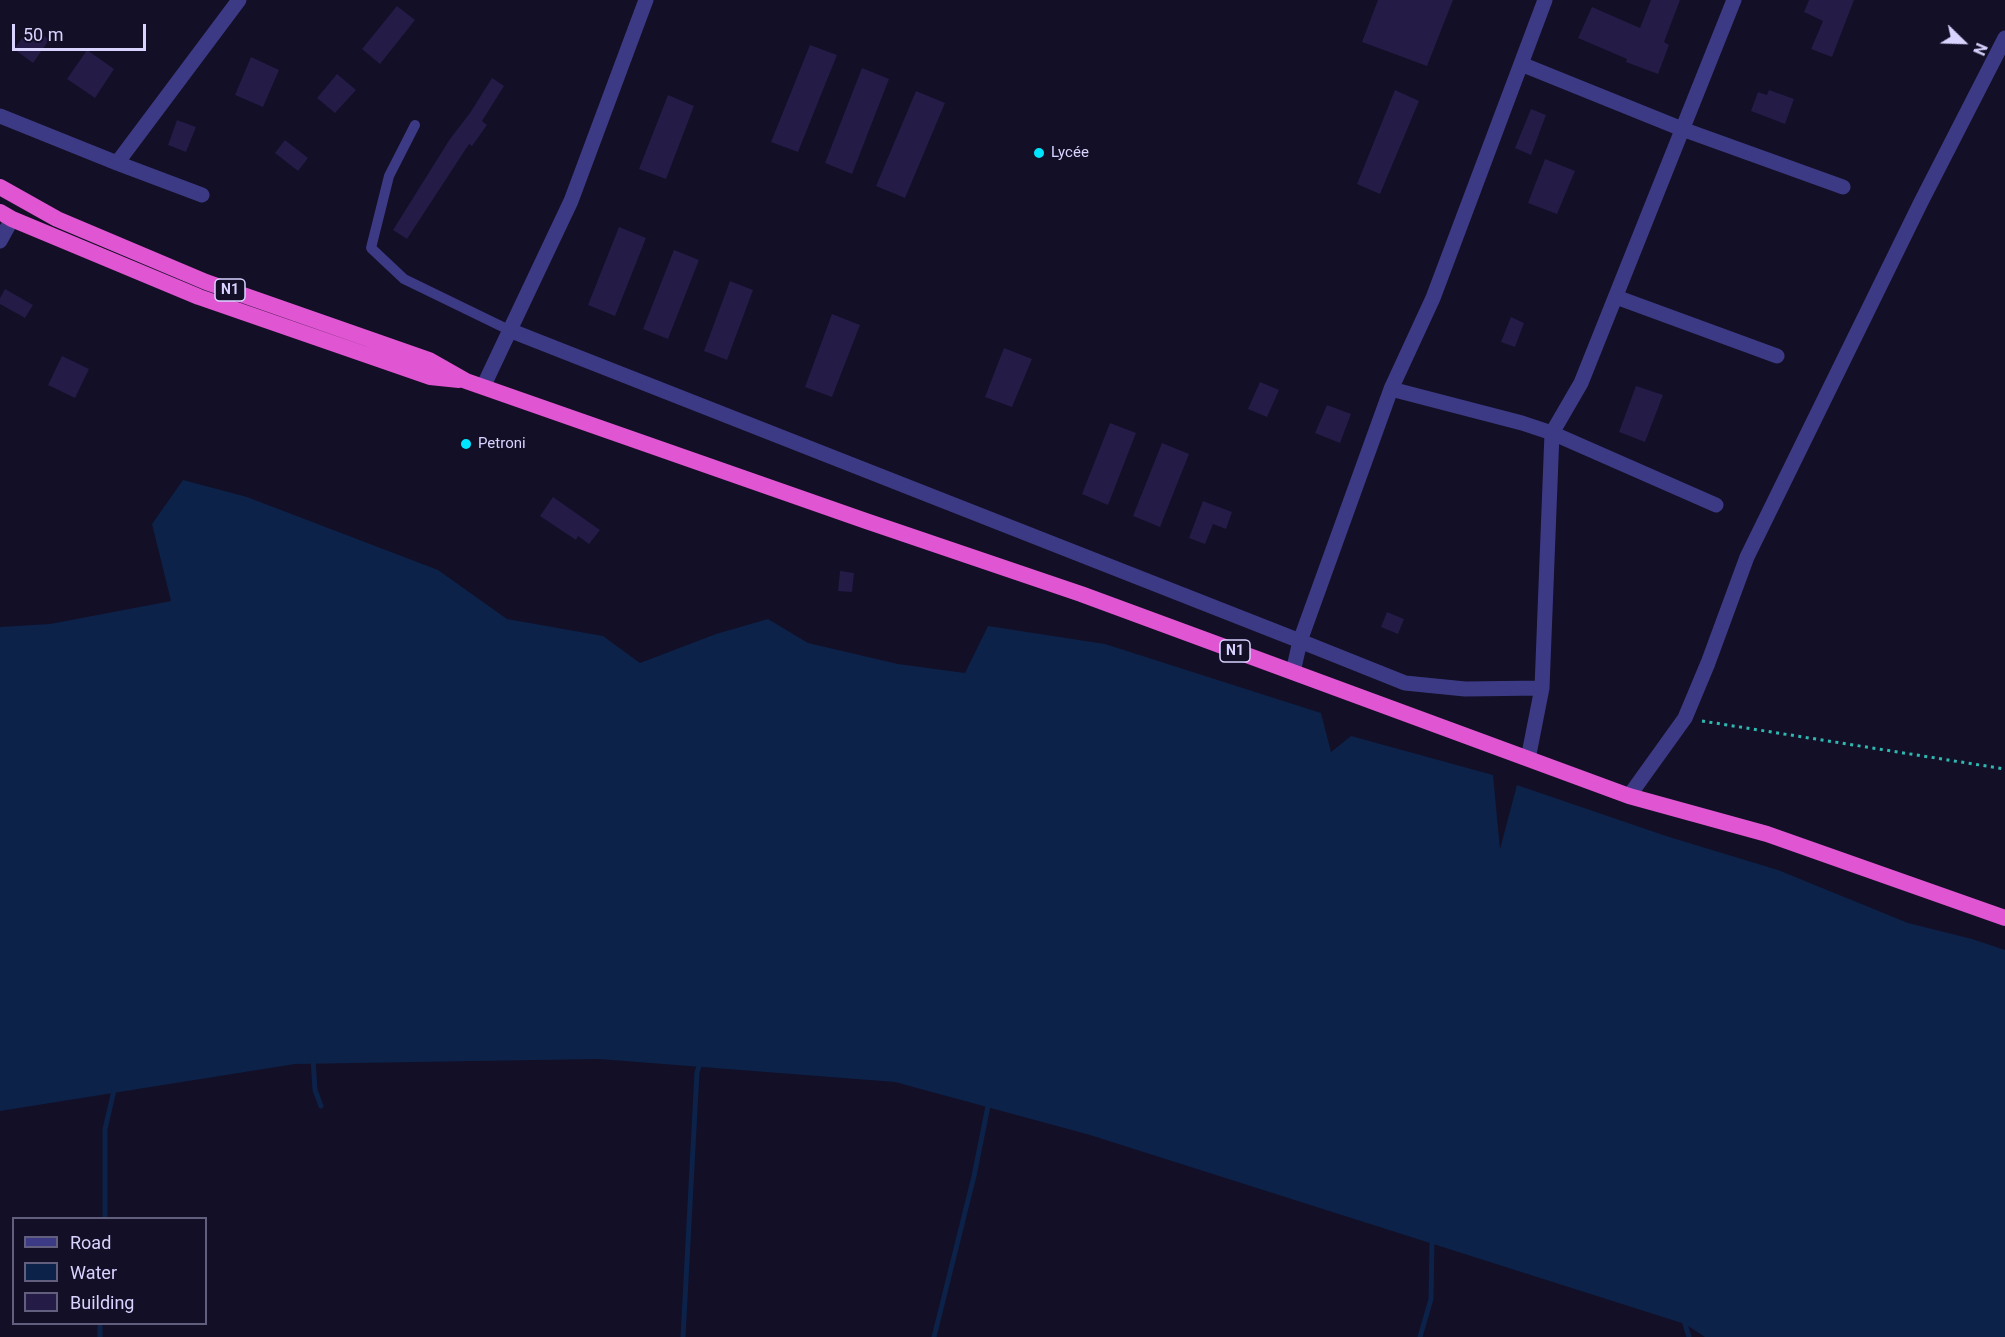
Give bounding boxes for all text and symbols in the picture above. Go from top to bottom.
scale bar [15,12,148,50]
north arrow [1933,12,1993,72]
text: 50 m [23,24,63,45]
text: N [1969,40,1991,58]
place label: Lycée [1051,144,1089,162]
marker: Lycée [1032,146,1046,160]
road number: N1 [215,279,245,301]
place label: Petroni [478,435,526,453]
marker: Petroni [459,437,473,451]
road number: N1 [1220,640,1250,662]
legend [12,1217,207,1325]
text: Road [70,1232,111,1253]
text: Water [70,1262,117,1283]
text: Building [70,1292,134,1313]

